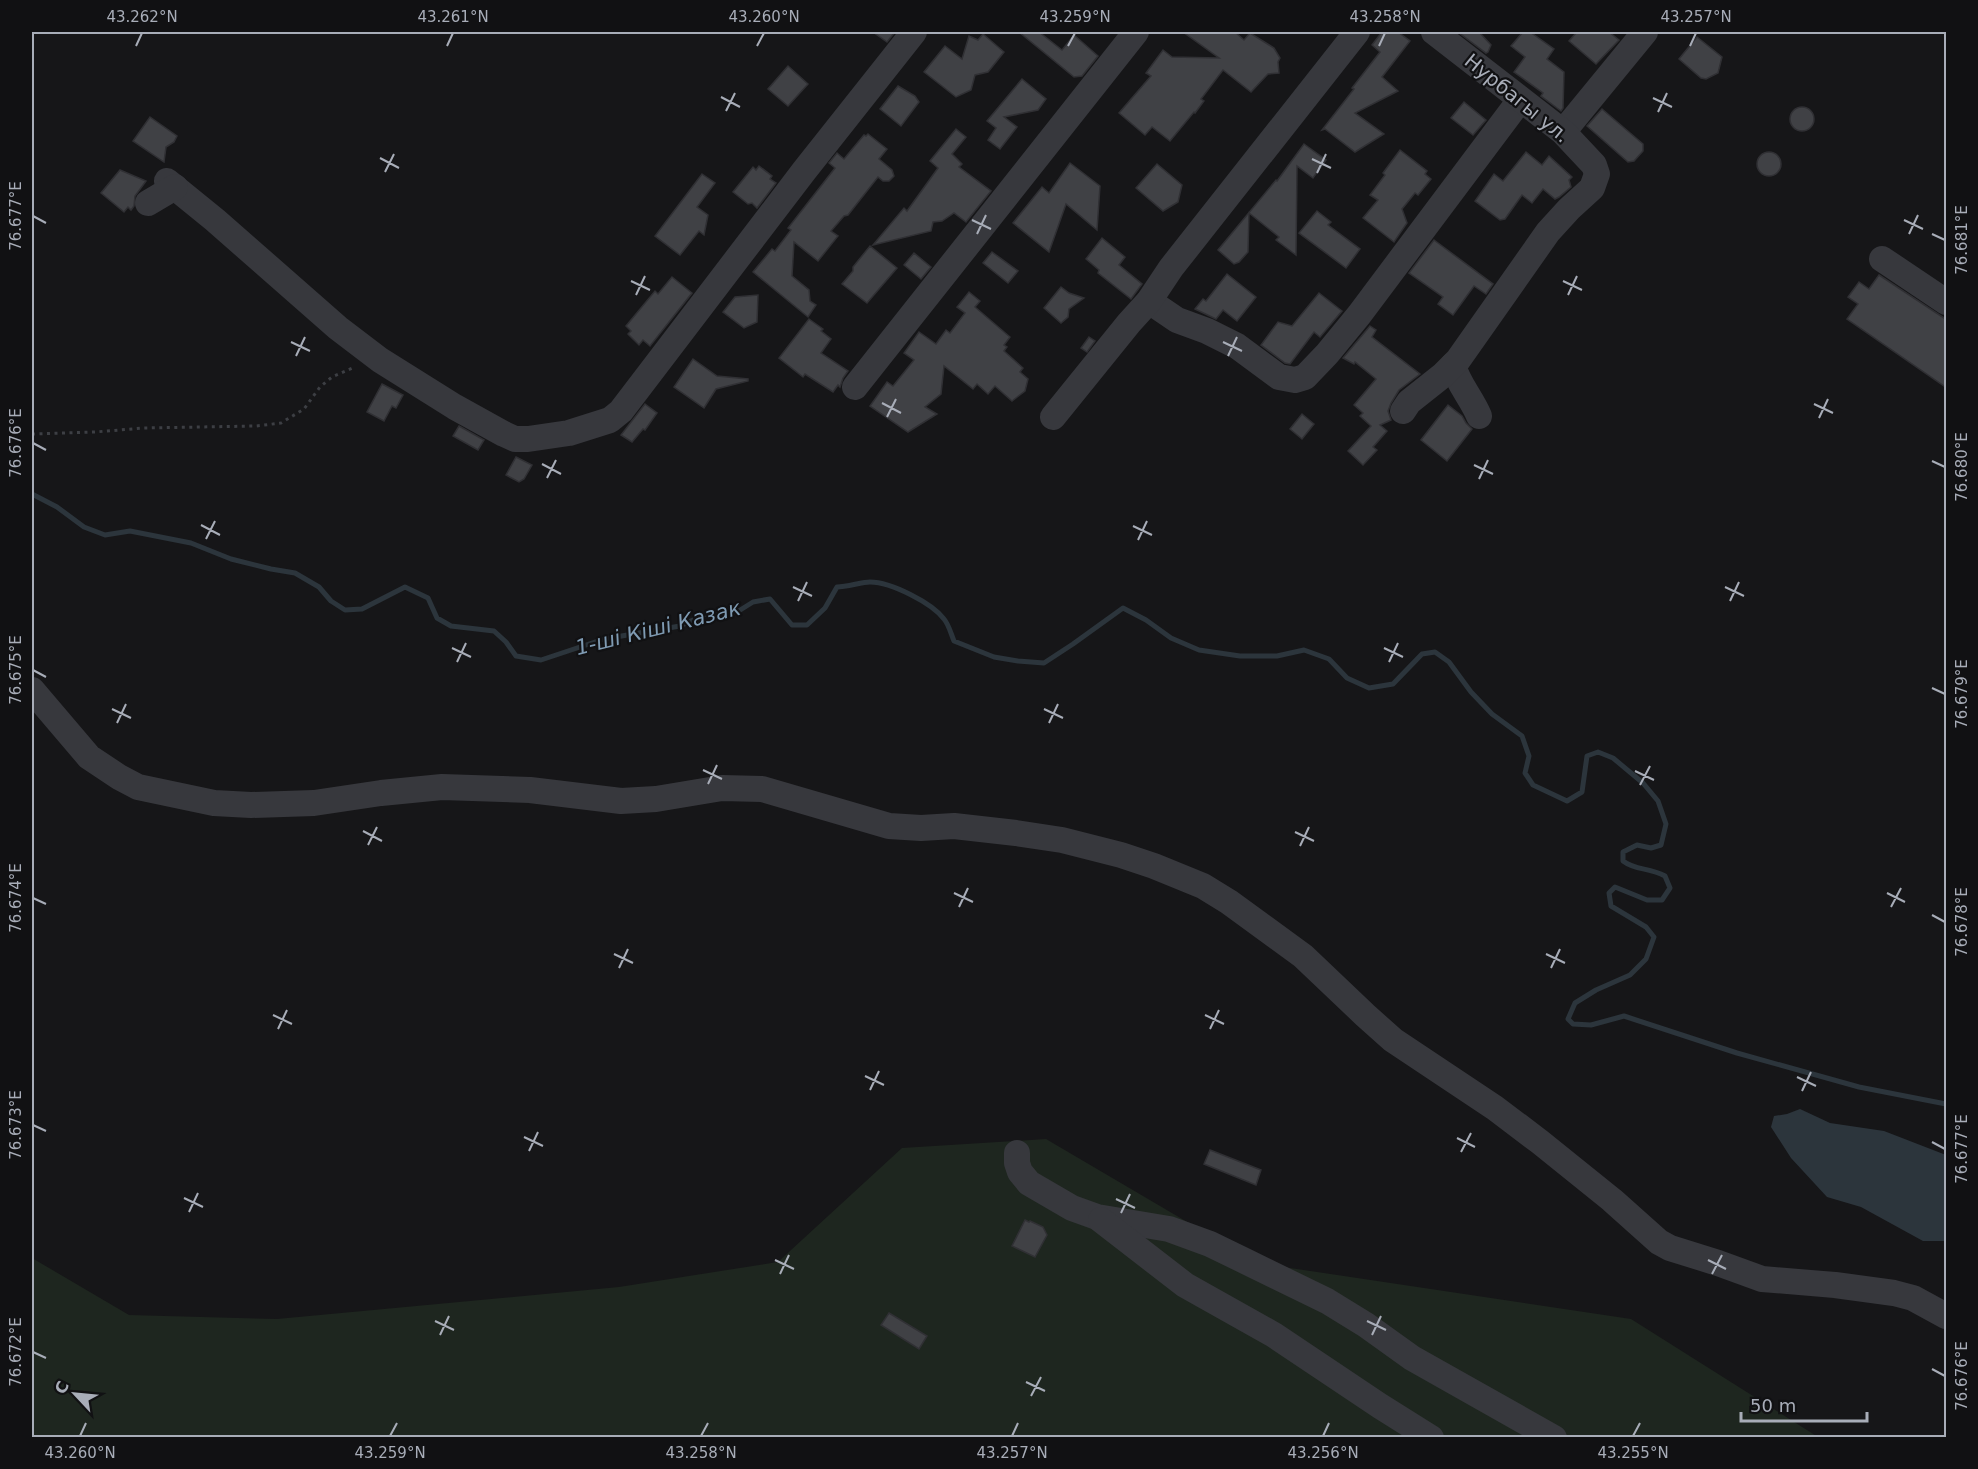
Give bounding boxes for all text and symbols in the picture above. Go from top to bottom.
text: 43.262°N [106,8,178,26]
text: 43.261°N [417,8,489,26]
text: 43.260°N [728,8,800,26]
text: 43.259°N [1039,8,1111,26]
text: 43.258°N [1349,8,1421,26]
text: 43.257°N [1660,8,1732,26]
street label: Нурбагы ул. [1460,48,1574,148]
text: 76.677°E [7,181,25,251]
text: 76.681°E [1953,205,1971,275]
text: 76.676°E [7,408,25,478]
text: 76.680°E [1953,432,1971,502]
water label: 1-ші Кіші Казак [573,596,744,660]
text: 76.675°E [7,635,25,705]
text: 76.679°E [1953,659,1971,729]
text: 76.674°E [7,863,25,933]
text: 76.678°E [1953,887,1971,957]
text: 76.673°E [7,1090,25,1160]
text: 76.677°E [1953,1114,1971,1184]
text: 76.672°E [7,1317,25,1387]
text: 76.676°E [1953,1341,1971,1411]
north arrow [45,1364,105,1424]
text: С [51,1378,73,1397]
scale bar [1741,1385,1867,1423]
text: 50 m [1750,1395,1796,1416]
text: 43.260°N [44,1444,116,1462]
text: 43.259°N [354,1444,426,1462]
text: 43.258°N [665,1444,737,1462]
text: 43.257°N [976,1444,1048,1462]
text: 43.256°N [1287,1444,1359,1462]
text: 43.255°N [1597,1444,1669,1462]

